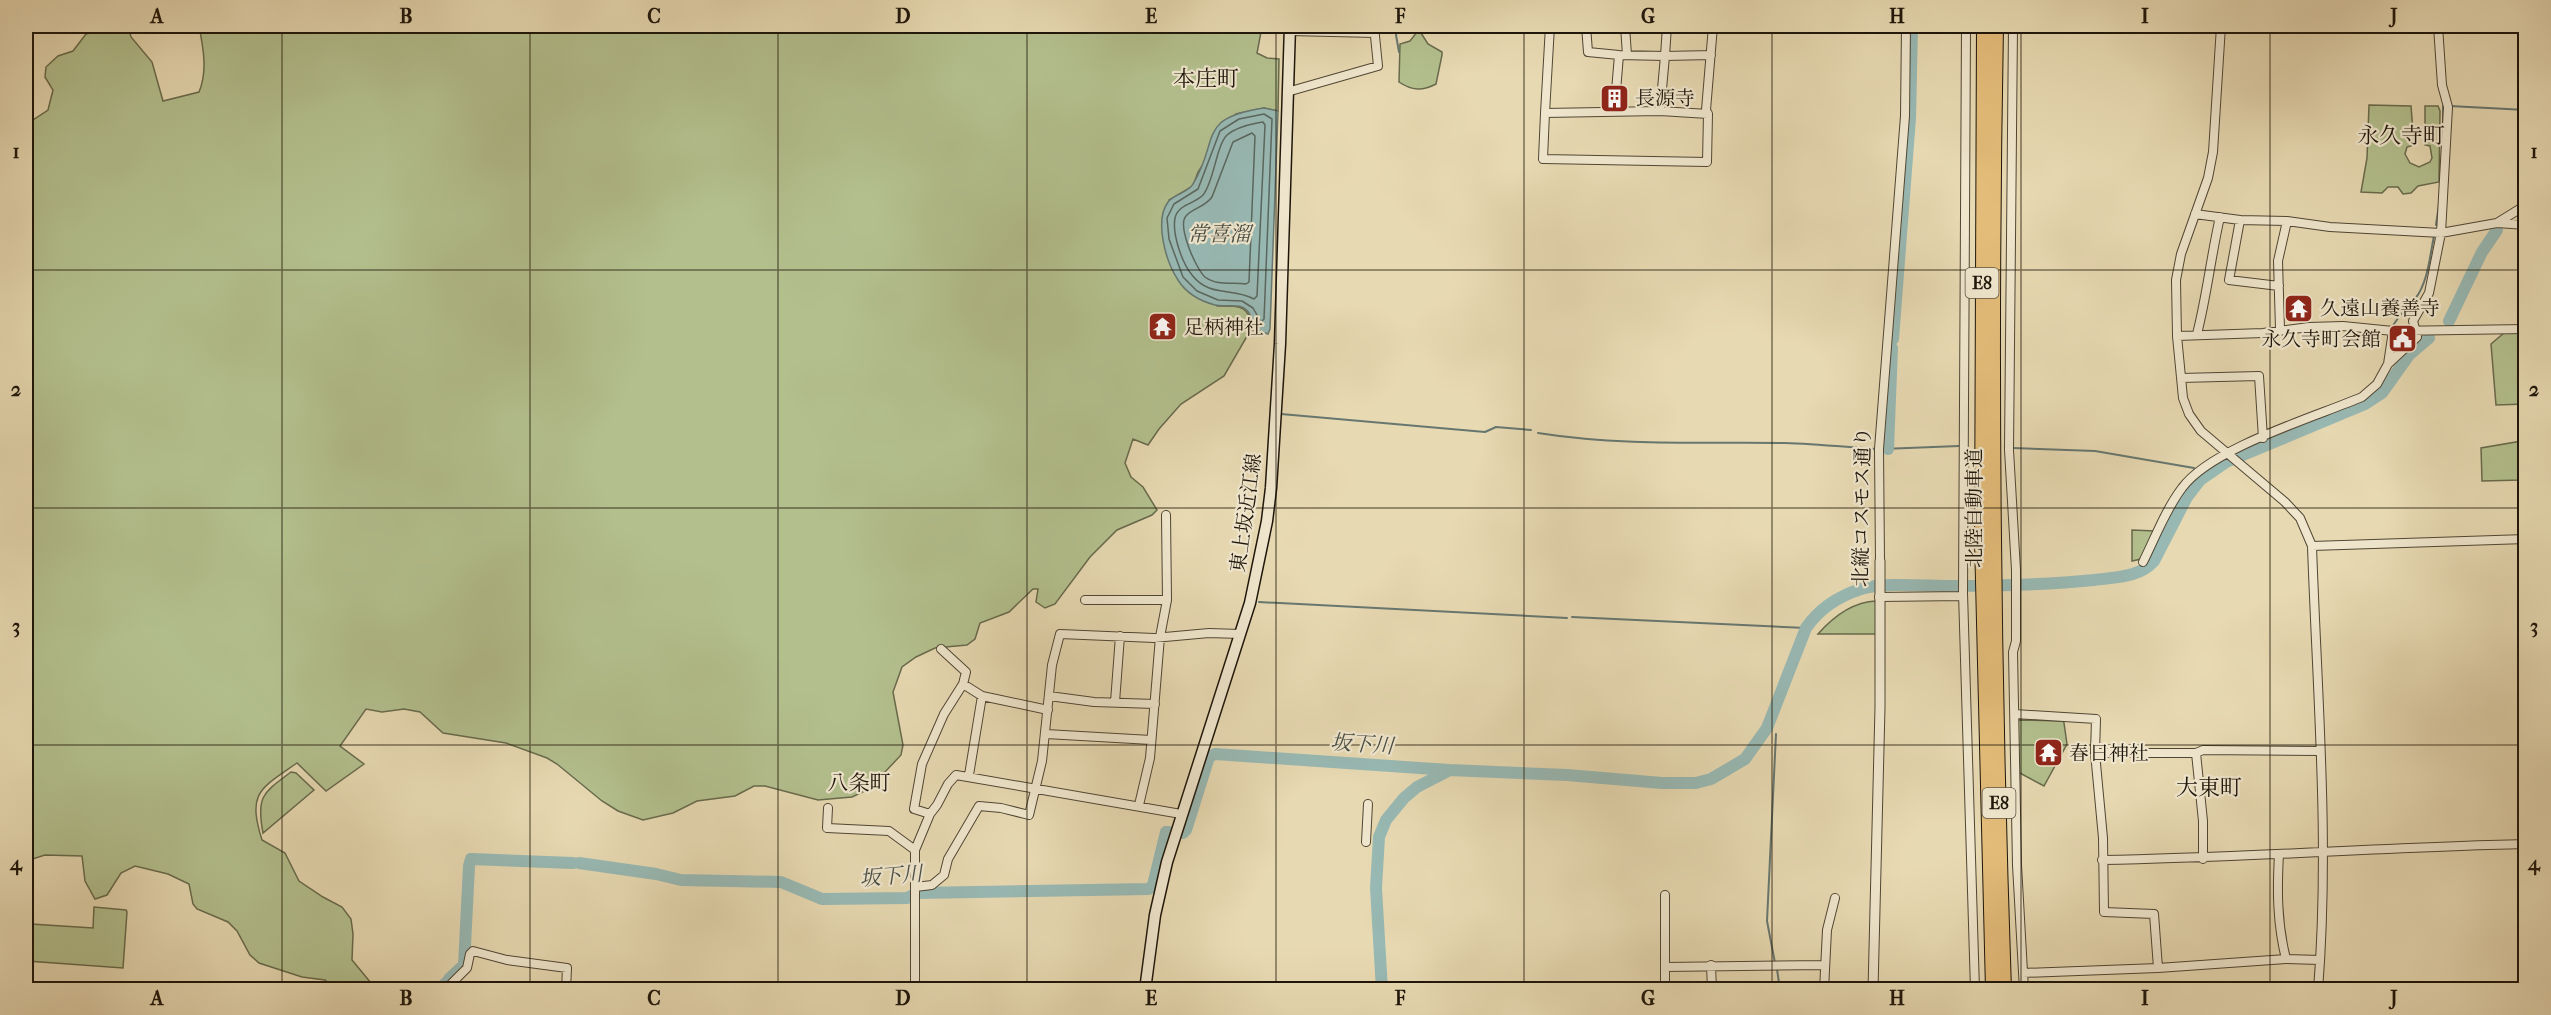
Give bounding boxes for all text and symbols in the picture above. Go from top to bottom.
text: A [149,5,165,28]
text: B [399,5,413,28]
text: C [647,5,661,28]
text: D [895,5,911,28]
text: E [1145,5,1157,28]
text: F [1394,5,1406,28]
text: G [1641,5,1655,28]
text: H [1889,5,1905,28]
text: I [2141,5,2149,28]
text: J [2388,5,2398,28]
district label: 本庄町 [1173,66,1239,92]
building icon: 長源寺 [1598,82,1630,114]
place label: 長源寺 [1635,87,1695,110]
district label: 永久寺町 [2357,123,2445,149]
text: 1 [12,140,20,163]
text: 1 [2530,140,2538,163]
water label: 常喜溜 [1188,222,1254,246]
road number: E8 [1966,268,1998,298]
temple icon: 久遠山養善寺 [2283,292,2315,324]
place label: 久遠山養善寺 [2320,297,2440,320]
temple icon: 足柄神社 [1147,311,1179,343]
place label: 足柄神社 [1184,316,1264,339]
public building icon: 永久寺町会館 [2386,323,2418,355]
place label: 永久寺町会館 [2261,328,2381,351]
text: 2 [11,378,21,401]
text: 2 [2529,378,2539,401]
street label: 北縦コスモス通り [1849,427,1875,587]
street label: 北陸自動車道 [1963,448,1986,568]
street label: 東上坂近江線 [1226,452,1266,574]
text: 3 [12,615,20,638]
text: 3 [2530,615,2538,638]
water label: 坂下川 [1330,730,1396,758]
temple icon: 春日神社 [2032,737,2064,769]
place label: 春日神社 [2069,742,2149,765]
district label: 八条町 [828,771,891,795]
district label: 大東町 [2176,775,2242,801]
road number: E8 [1982,788,2016,818]
text: 4 [9,852,23,876]
text: 4 [2527,852,2541,876]
water label: 坂下川 [859,861,925,891]
text: A [149,987,165,1010]
text: B [399,987,413,1010]
text: C [647,987,661,1010]
text: D [895,987,911,1010]
text: E [1145,987,1157,1010]
text: F [1394,987,1406,1010]
text: G [1641,987,1655,1010]
text: H [1889,987,1905,1010]
text: I [2141,987,2149,1010]
text: J [2388,987,2398,1010]

